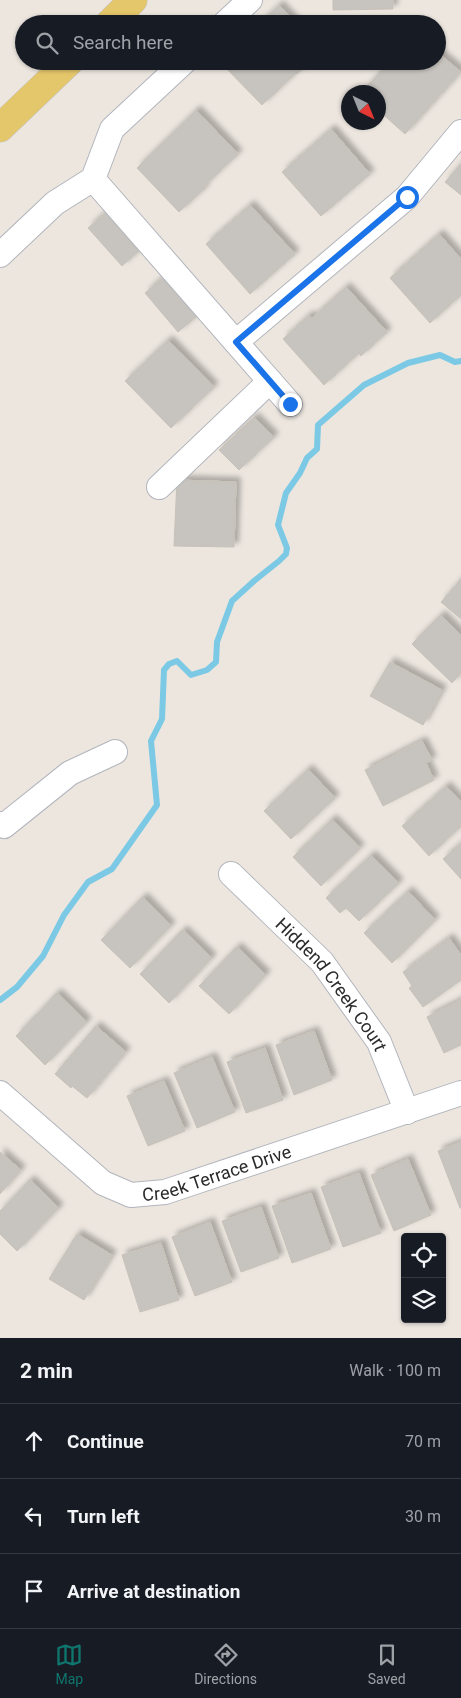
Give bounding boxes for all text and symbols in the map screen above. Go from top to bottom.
search box [15,15,446,70]
icon: search [33,29,61,57]
text: Search here [73,31,173,54]
north arrow [341,85,386,130]
route start [396,186,419,209]
route end [279,393,302,416]
street label: Hiddend Creek Court [272,913,392,1054]
street label: Creek Terrace Drive [141,1140,294,1204]
map controls [401,1233,446,1323]
button: locate [401,1233,446,1278]
button: layers [401,1278,446,1323]
text: 2 min [20,1359,73,1383]
text: Walk · 100 m [349,1361,441,1380]
icon: ahead [20,1427,48,1455]
text: Continue [67,1430,144,1453]
text: 70 m [405,1432,441,1451]
icon: left [20,1502,48,1530]
text: Turn left [67,1505,140,1528]
text: 30 m [405,1507,441,1526]
icon: arrive [20,1577,48,1605]
text: Arrive at destination [67,1580,240,1603]
tab: Map [55,1641,83,1687]
tab: Directions [194,1641,257,1687]
tab: Saved [368,1641,406,1687]

